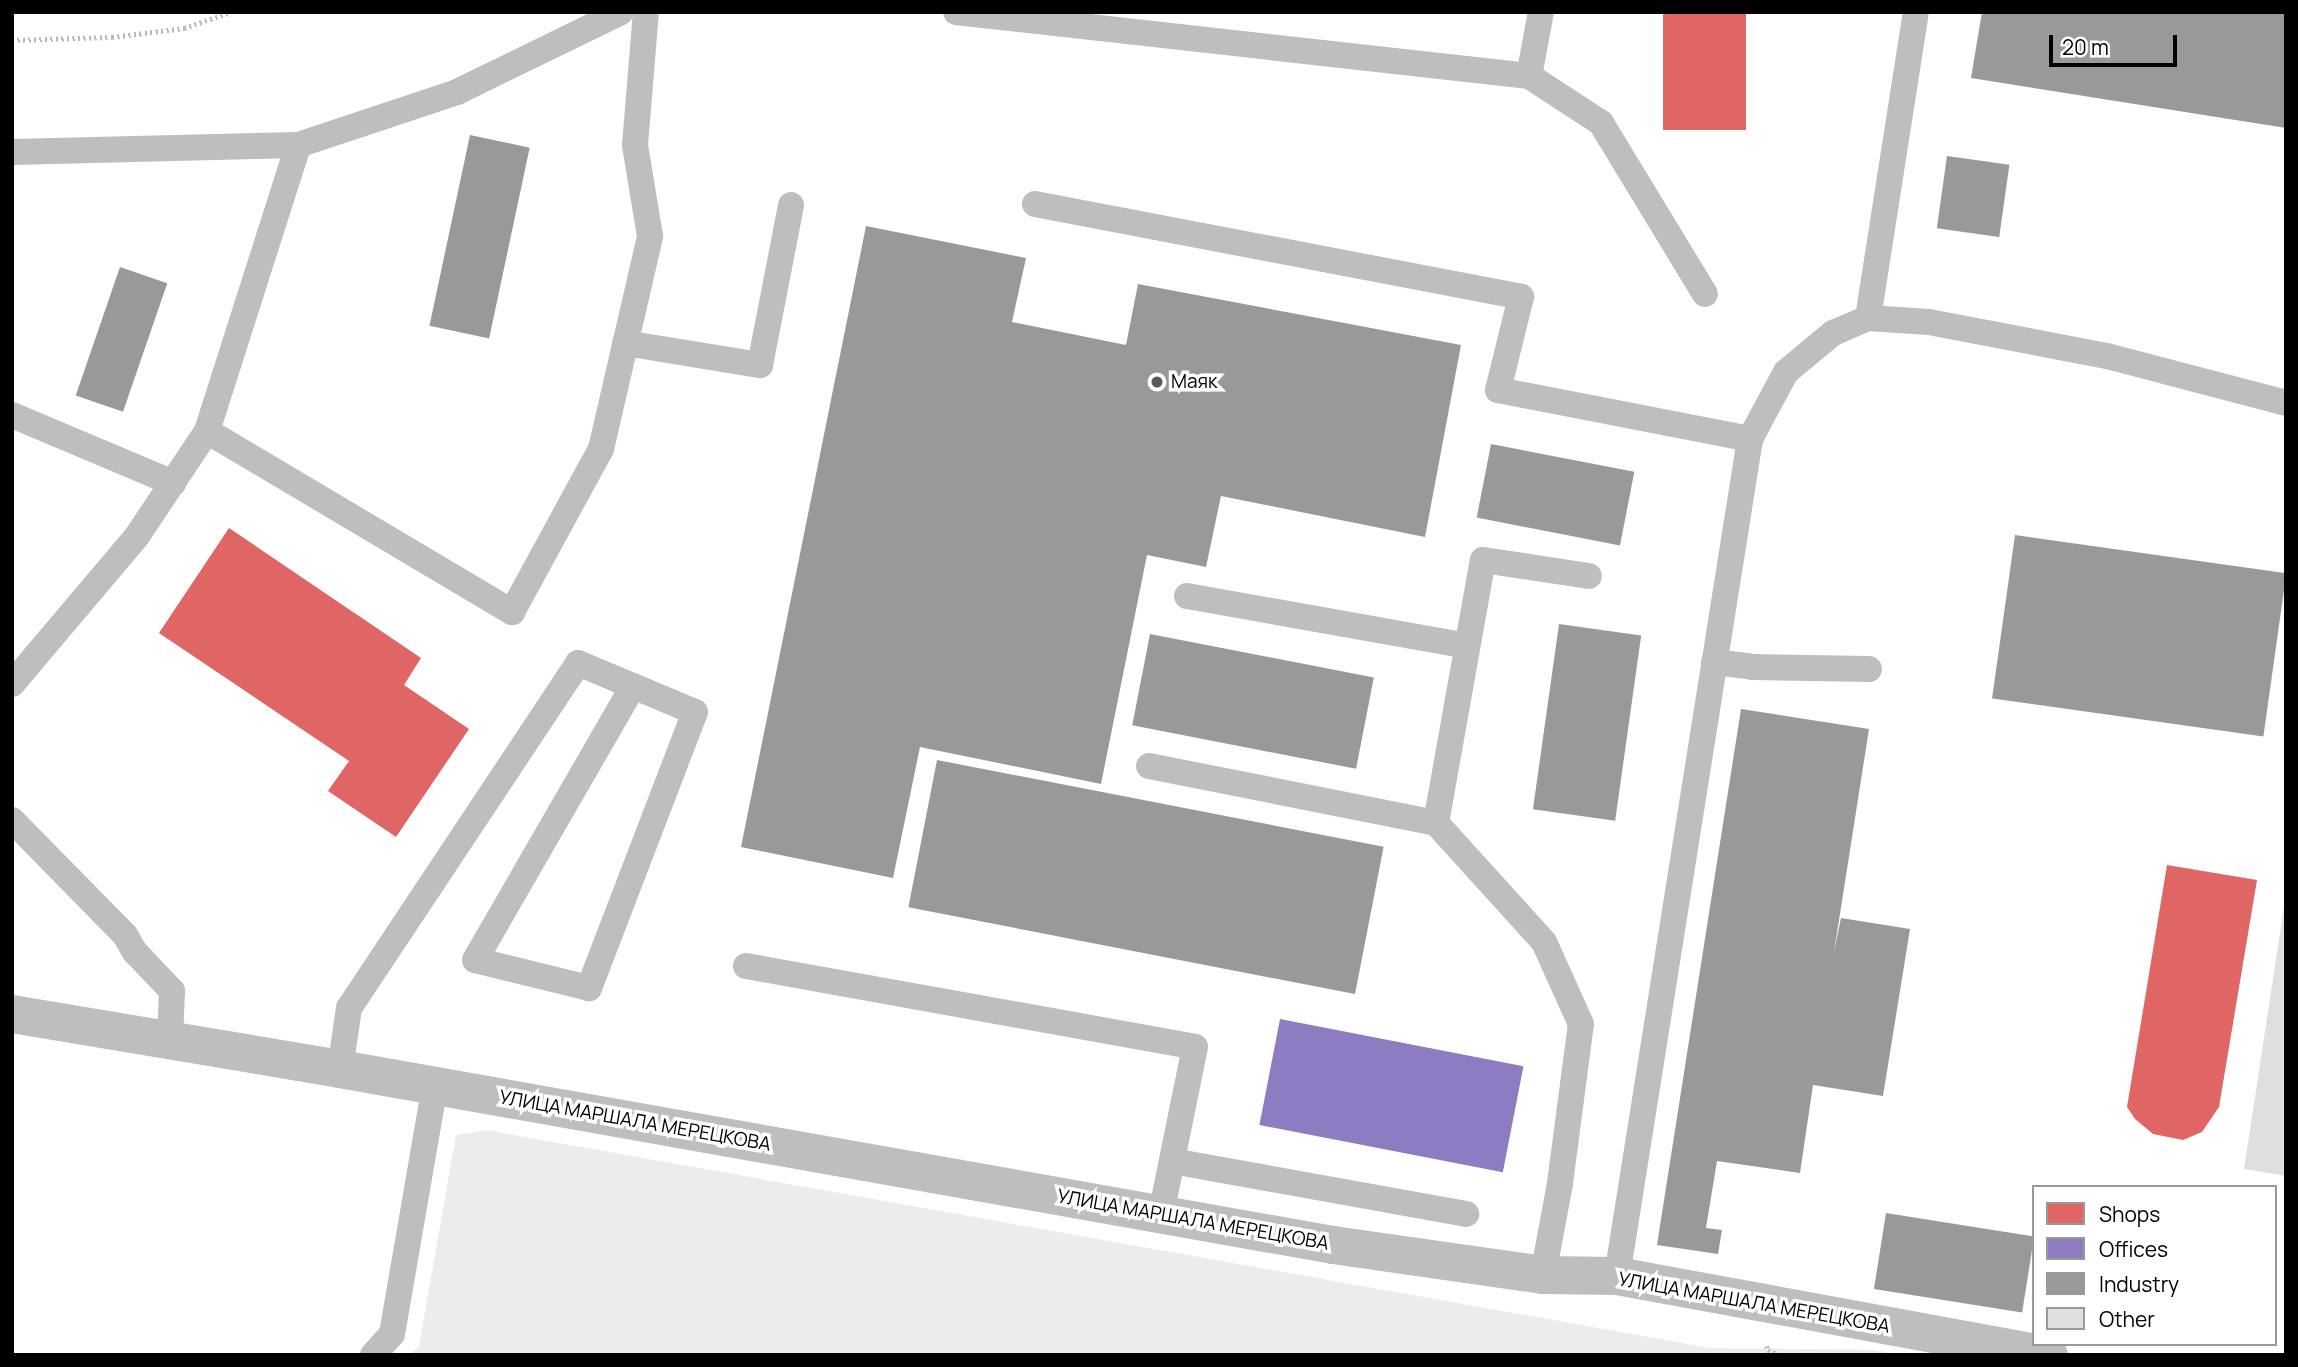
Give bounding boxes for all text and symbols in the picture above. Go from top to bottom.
scale bar [2053,21,2181,65]
text: 20 m [2062,33,2109,61]
place label: Маяк [1171,371,1217,393]
marker: Маяк [1149,374,1165,390]
street label: УЛИЦА МАРШАЛА МЕРЕЦКОВА [497,1086,773,1156]
street label: УЛИЦА МАРШАЛА МЕРЕЦКОВА [1055,1185,1331,1255]
legend [2032,1185,2277,1346]
text: Shops [2099,1200,2160,1228]
text: Offices [2099,1235,2168,1263]
street label: УЛИЦА МАРШАЛА МЕРЕЦКОВА [1616,1268,1892,1338]
text: Industry [2099,1270,2179,1298]
text: Other [2099,1305,2155,1333]

